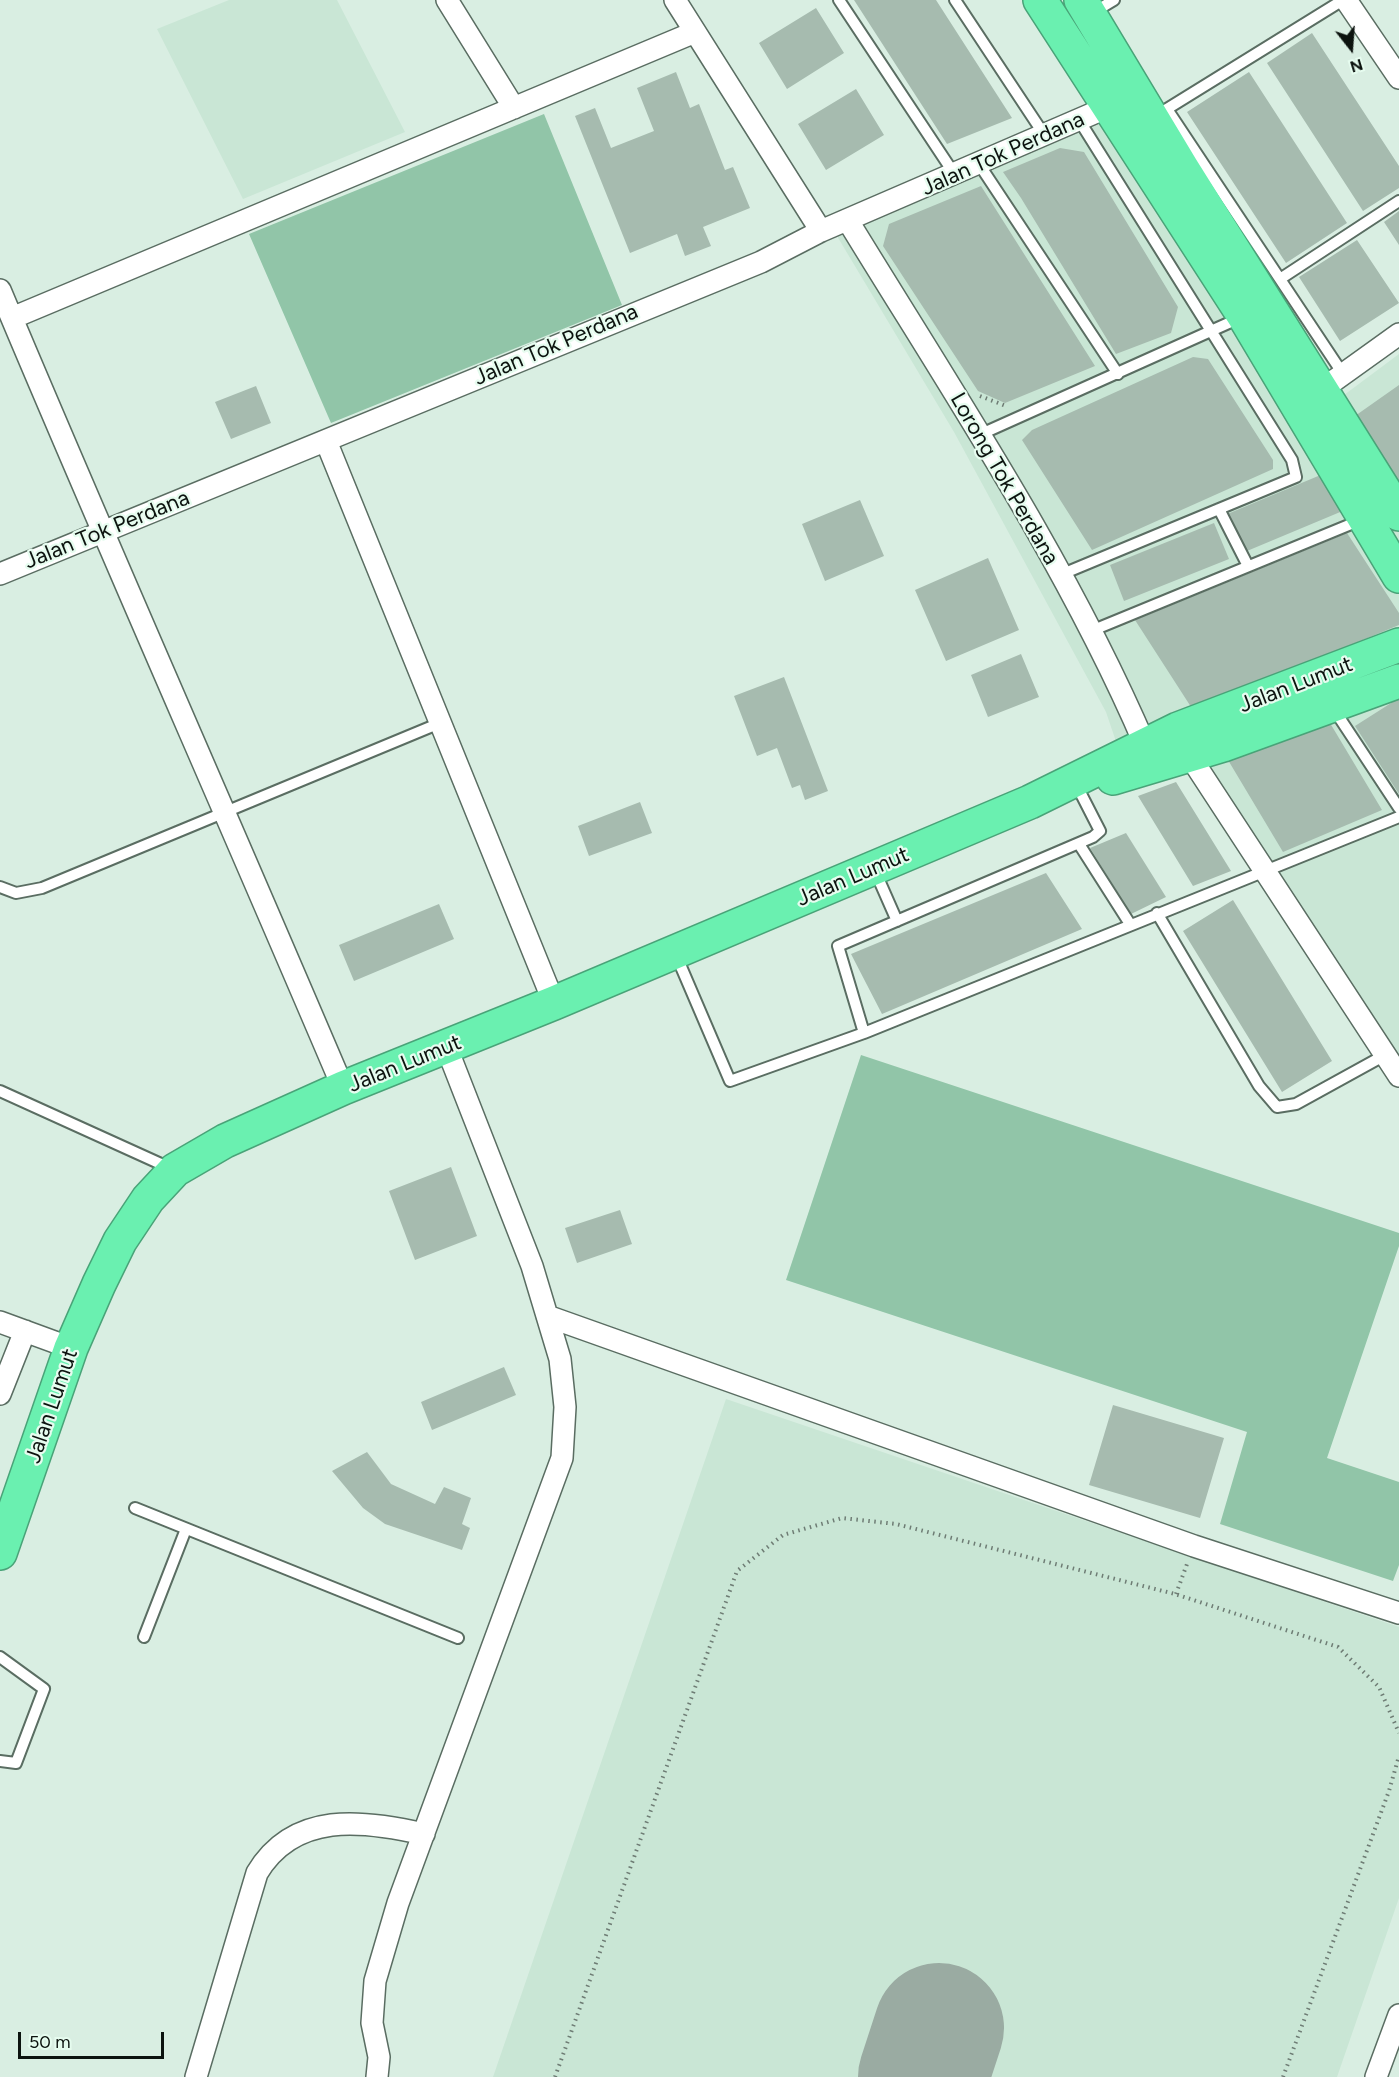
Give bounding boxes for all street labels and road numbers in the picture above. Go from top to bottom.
street label: Jalan Tok Perdana [917,106,1089,202]
street label: Jalan Tok Perdana [470,299,642,391]
street label: Lorong Tok Perdana [944,388,1064,570]
street label: Jalan Tok Perdana [21,485,193,575]
street label: Jalan Lumut [1236,651,1356,719]
street label: Jalan Lumut [793,842,913,912]
street label: Jalan Lumut [345,1029,465,1099]
street label: Jalan Lumut [20,1345,84,1467]

